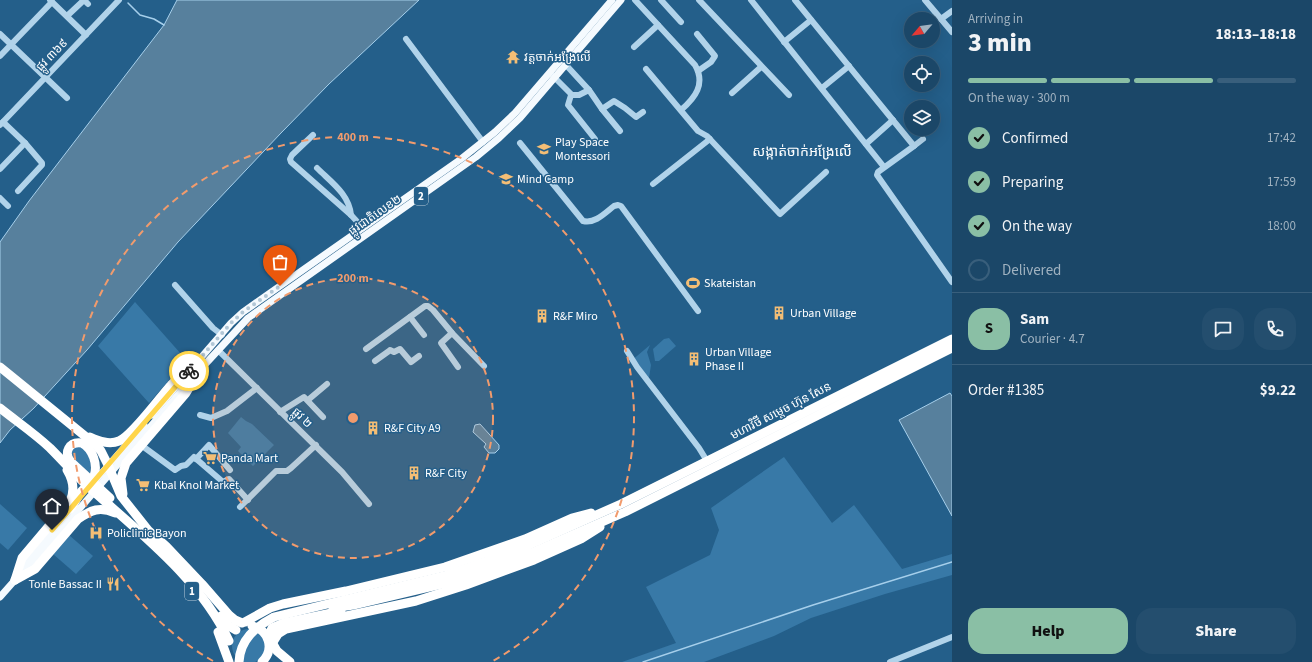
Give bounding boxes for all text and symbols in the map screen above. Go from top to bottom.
text: Arriving in [968,10,1023,28]
north arrow [904,12,940,48]
map controls [904,12,940,136]
text: 3 min [968,24,1032,61]
text: 18:13–18:18 [1215,24,1296,45]
street label: ផ្លូវ ៣៦៩ [32,35,73,76]
temple icon: វត្តចាក់អង្រែលើ [505,49,521,65]
place label: វត្តចាក់អង្រែលើ [524,49,591,66]
button: locate [904,56,940,92]
text: On the way · 300 m [968,89,1070,107]
button: layers [904,100,940,136]
icon: check [968,127,990,149]
text: Confirmed [1002,128,1068,149]
text: 400 m [337,129,369,146]
text: 17:42 [1267,129,1296,147]
place label: Play Space Montessori [555,134,610,165]
school or university icon: Play Space Montessori [536,141,552,157]
district label: សង្កាត់ចាក់អង្រែលើ [752,142,852,162]
school or university icon: Mind Camp [498,171,514,187]
place label: Mind Camp [517,171,574,188]
icon: check [968,171,990,193]
text: Preparing [1002,172,1063,193]
text: 17:59 [1267,173,1296,191]
road number: 2 [414,187,428,205]
street label: ផ្លូវជាតិលេខ២ [345,190,406,241]
icon: check [968,215,990,237]
text: On the way [1002,216,1072,237]
text: 18:00 [1267,217,1296,235]
pin [263,245,297,286]
icon: bag [269,251,291,273]
text: Delivered [1002,260,1061,281]
text: 200 m [337,270,369,287]
sports icon: Skateistan [685,275,701,291]
place label: Skateistan [704,275,756,292]
building icon: Urban Village [771,305,787,321]
place label: Urban Village [790,305,857,322]
building icon: R&F Miro [534,308,550,324]
place label: R&F Miro [553,308,598,325]
button: chat [1202,308,1244,350]
button: phone [1254,308,1296,350]
text: Sam [1020,309,1049,330]
text: S [985,318,993,339]
text: Courier · 4.7 [1020,330,1085,348]
place label: Urban Village Phase II [705,344,772,375]
courier [169,351,209,391]
building icon: Urban Village Phase II [686,351,702,367]
icon: bike [178,360,200,382]
street label: មហាវិថី សម្តេច ហ៊ុន សែន [727,378,835,444]
text: Order #1385 [968,380,1044,401]
text: $9.22 [1260,380,1296,401]
street label: ផ្លូវ ២ [287,404,316,433]
centre of rings [346,411,360,425]
building icon: R&F City A9 [365,420,381,436]
place label: R&F City A9 [384,420,441,437]
supermarket icon: Panda Mart [202,450,218,466]
place label: Panda Mart [221,450,278,467]
building icon: R&F City [406,465,422,481]
place label: R&F City [425,465,467,482]
supermarket icon: Kbal Knol Market [135,477,151,493]
place label: Kbal Knol Market [154,477,239,494]
pin [35,489,69,530]
icon: home [41,495,63,517]
hospital icon: Policlinic Bayon [88,525,104,541]
place label: Policlinic Bayon [107,525,187,542]
place label: Tonle Bassac II [28,576,102,593]
restaurant icon: Tonle Bassac II [105,576,121,592]
road number: 1 [185,582,199,600]
button: Help [968,608,1128,654]
button: Share [1136,608,1296,654]

